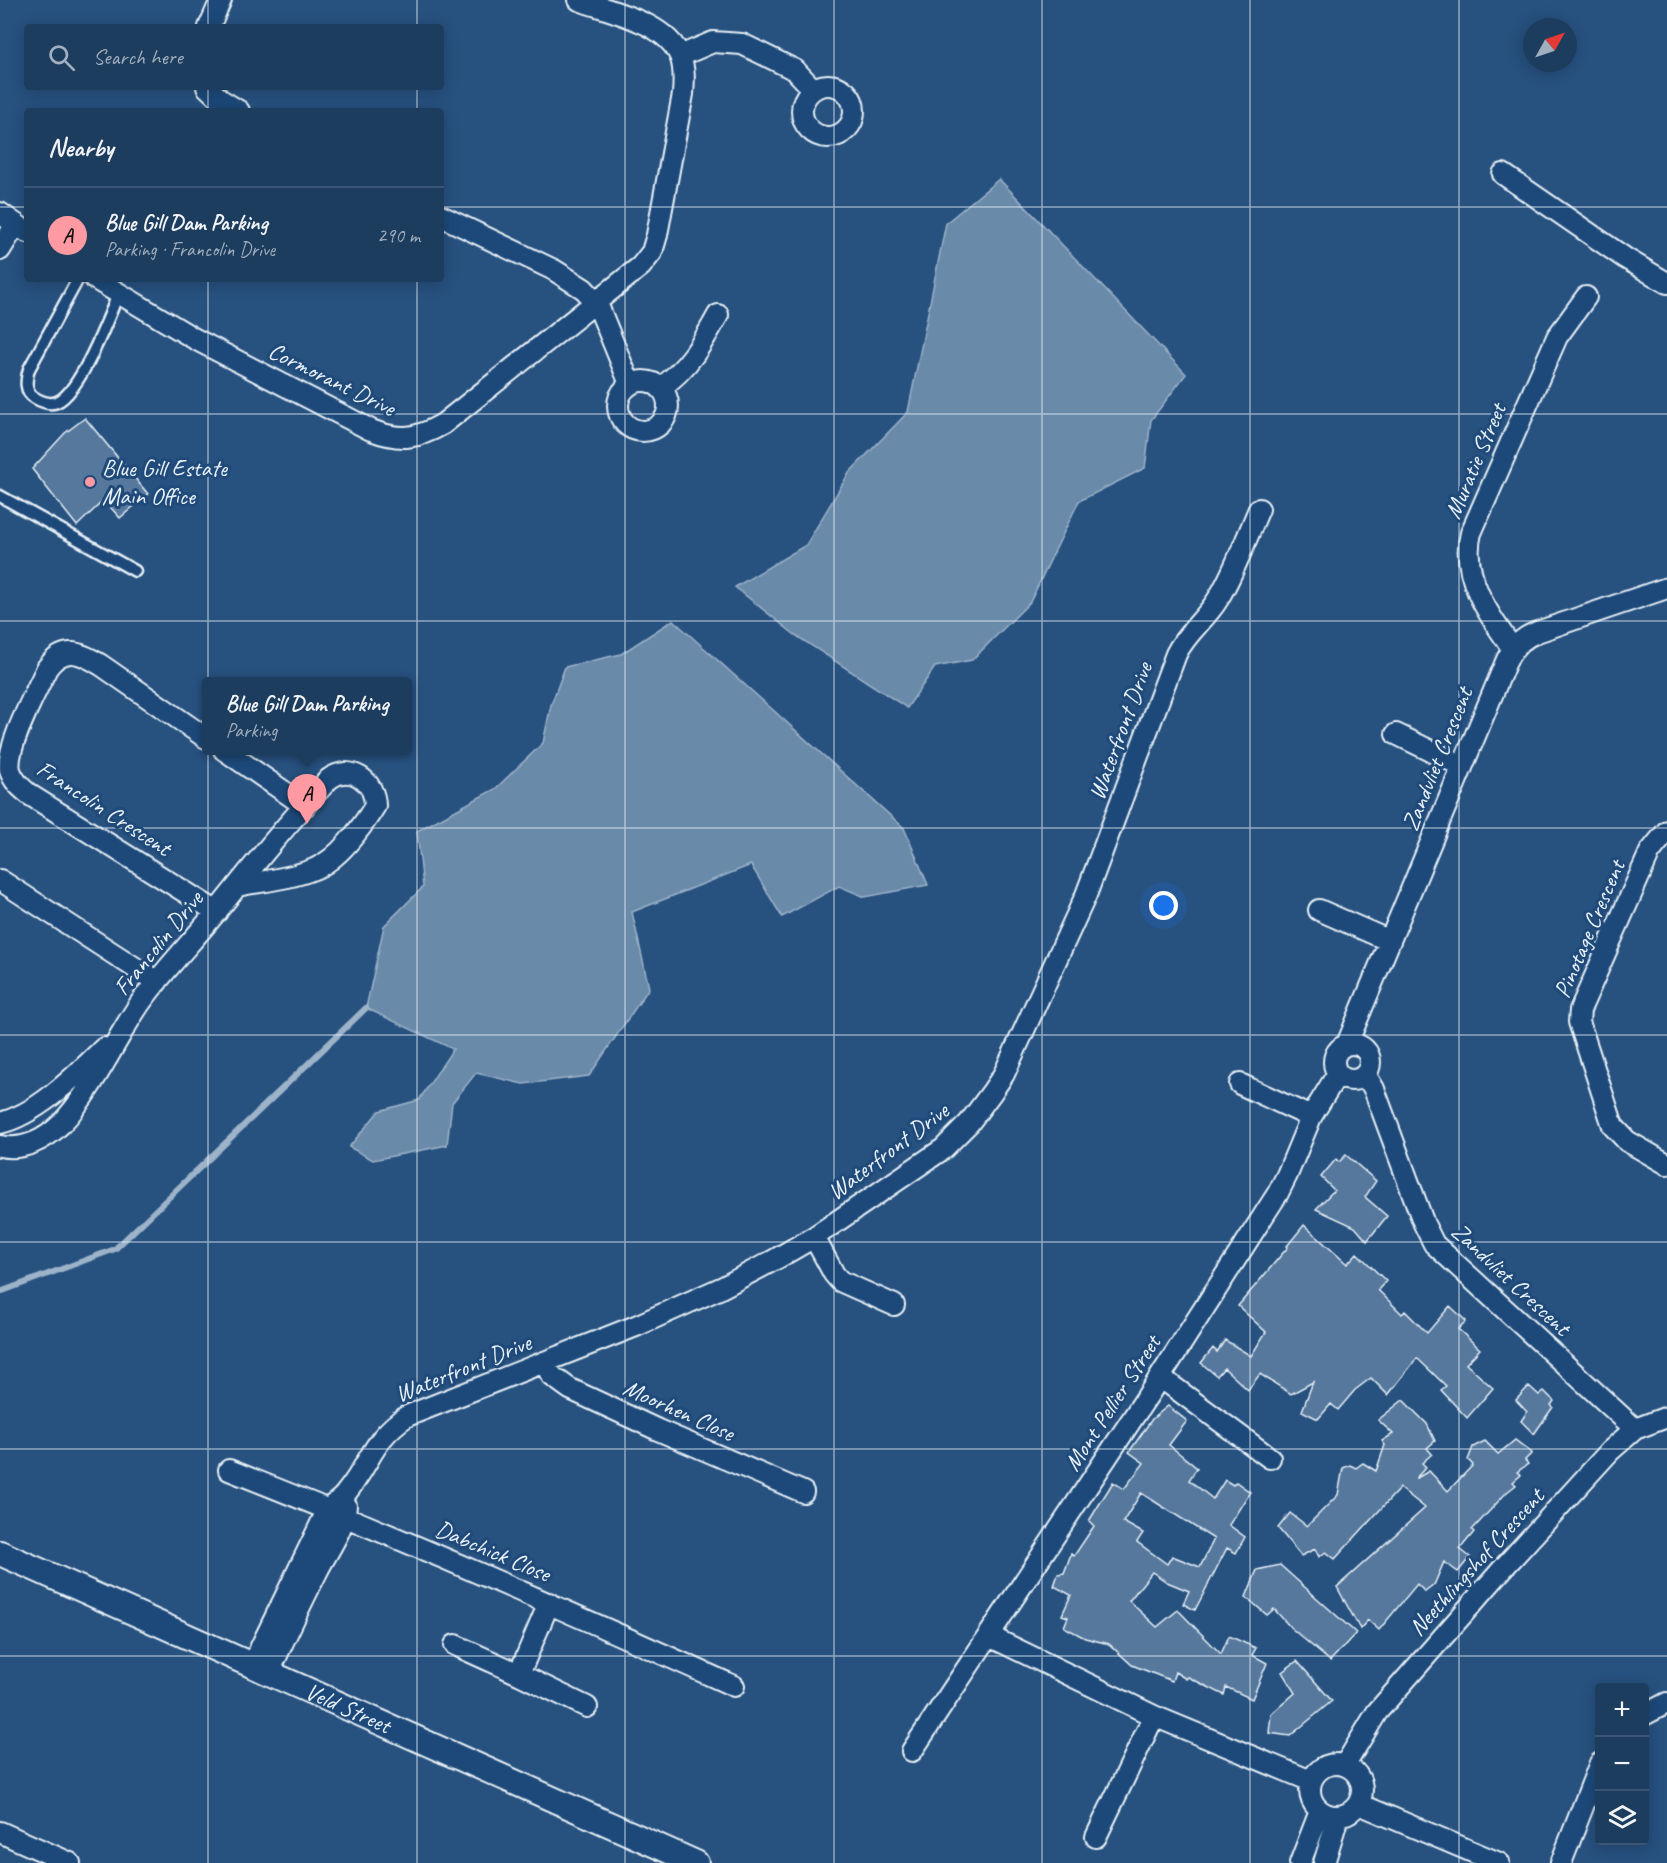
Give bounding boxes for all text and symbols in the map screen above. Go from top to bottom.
north arrow [1523,18,1577,72]
search box [24,24,444,90]
icon: search [45,41,78,74]
text: Search here [93,43,183,71]
text: Nearby [48,131,113,164]
text: Blue Gill Dam Parking [105,209,267,237]
text: A [62,223,73,248]
text: 290 m [377,223,420,248]
text: Parking · Francolin Drive [105,237,275,262]
street label: Cormorant Drive [264,335,402,424]
street label: Muratie Street [1437,397,1513,523]
place label: Blue Gill Estate Main Office [102,453,229,511]
marker: Blue Gill Estate Main Office [83,475,97,489]
street label: Waterfront Drive [1081,656,1159,804]
popup [202,677,412,755]
street label: Zandvliet Crescent [1395,681,1480,835]
text: Blue Gill Dam Parking [226,690,388,718]
text: Parking [226,718,277,743]
street label: Francolin Crescent [31,753,178,864]
pin: A [288,774,326,824]
street label: Pinotage Crescent [1547,854,1632,1002]
street label: Francolin Drive [107,883,211,1001]
your location [1149,891,1178,920]
street label: Waterfront Drive [822,1094,956,1206]
street label: Zandvliet Crescent [1445,1216,1578,1343]
street label: Waterfront Drive [391,1326,537,1409]
street label: Mont Pellier Street [1057,1328,1168,1476]
street label: Moorhen Close [619,1372,741,1449]
street label: Neethlingshof Crescent [1402,1480,1552,1642]
street label: Dabchick Close [431,1513,557,1589]
street label: Veld Street [301,1676,397,1741]
map controls [1595,1683,1649,1845]
button: + [1595,1683,1649,1737]
button: − [1595,1737,1649,1791]
button: layers [1595,1791,1649,1845]

